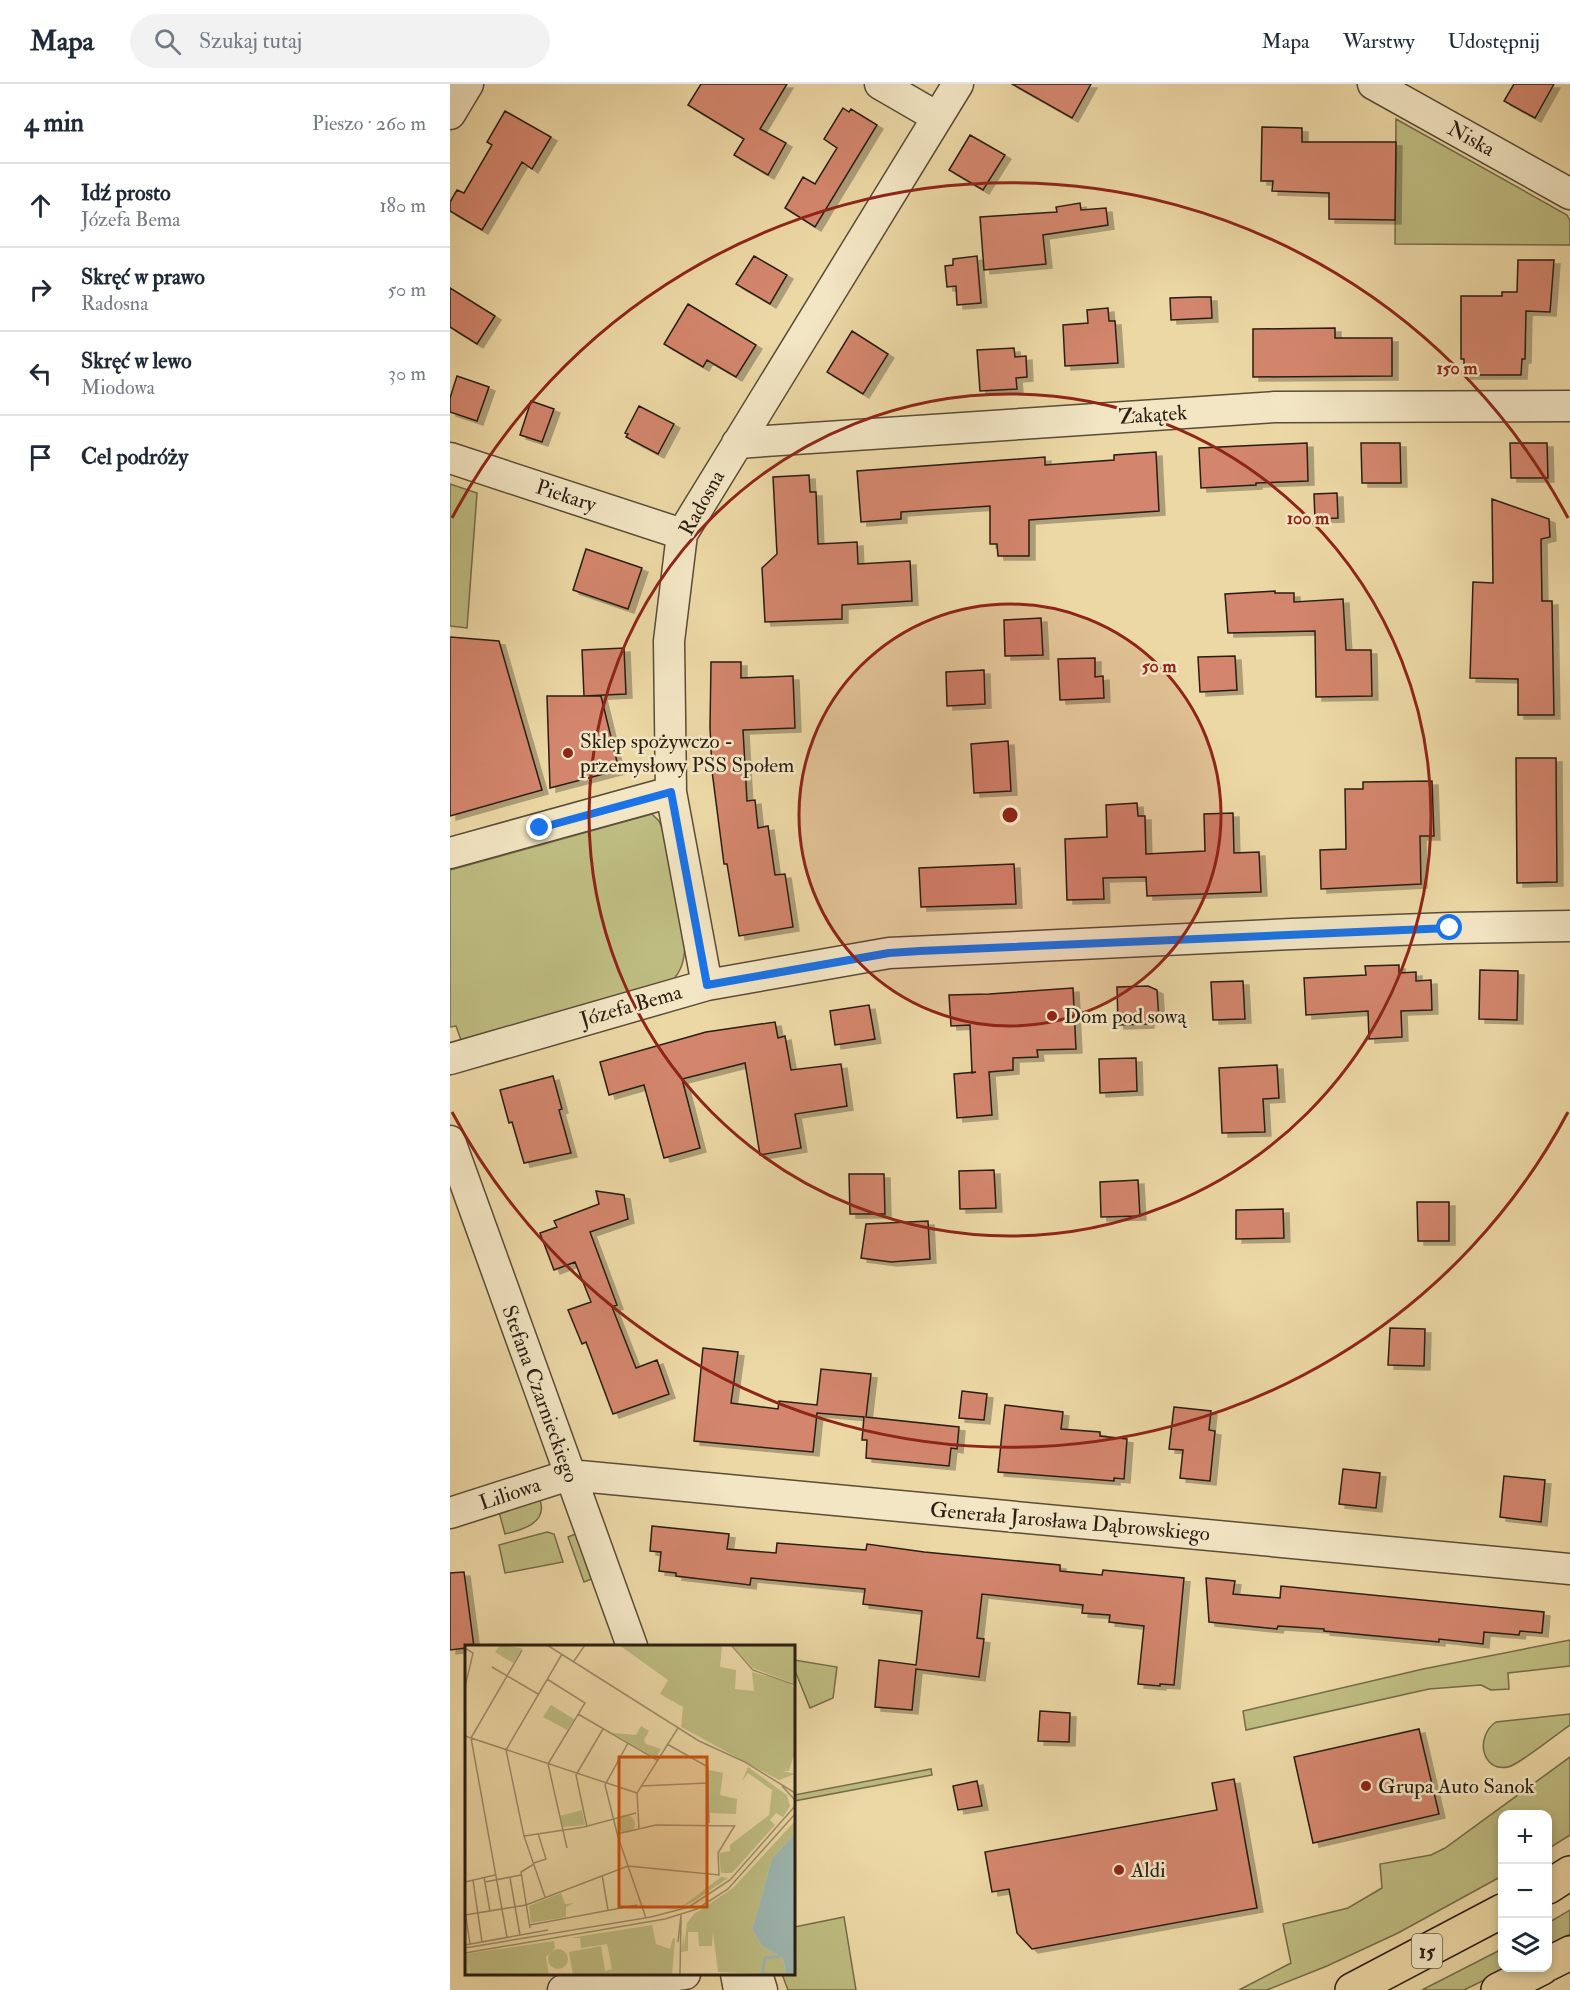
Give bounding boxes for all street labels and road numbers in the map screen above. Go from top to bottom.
street label: Niska [1443,115,1500,163]
street label: Zakątek [1118,399,1188,431]
street label: Radosna [673,465,731,540]
street label: Piekary [532,474,600,519]
street label: Józefa Bema [576,979,685,1034]
street label: Stefana Czarnieckiego [495,1302,585,1486]
street label: Liliowa [476,1471,545,1517]
street label: Generała Jarosława Dąbrowskiego [929,1496,1211,1548]
road number: 15 [1412,1934,1442,1968]

